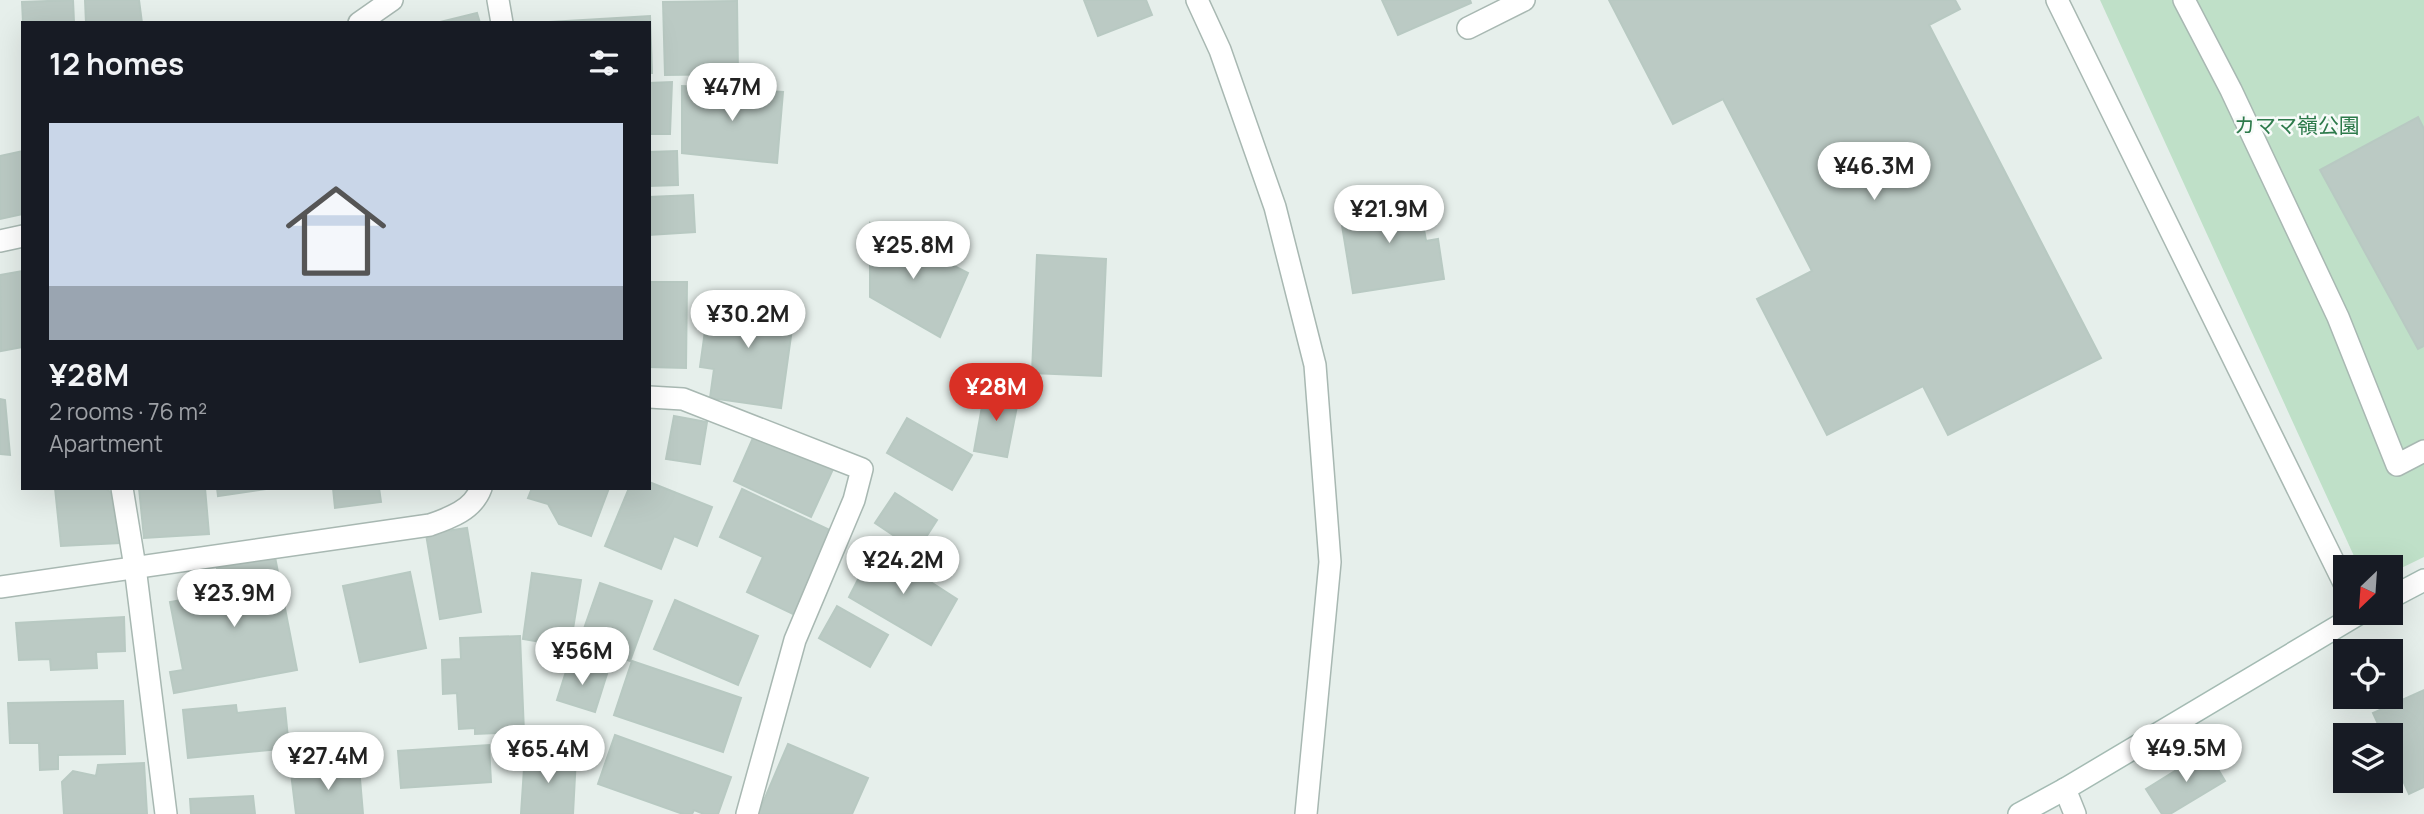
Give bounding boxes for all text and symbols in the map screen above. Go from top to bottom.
text: 12 homes [49,43,184,84]
icon: filters [585,44,623,82]
pin: ¥47M [691,64,773,123]
text: ¥47M [703,70,761,102]
park label: カママ嶺公園 [2234,111,2360,139]
pin: ¥46.3M [1817,142,1931,202]
text: ¥46.3M [1834,149,1914,181]
icon: home [273,168,399,294]
pin: ¥21.9M [1332,186,1446,245]
text: ¥21.9M [1350,192,1428,224]
pin: ¥25.8M [856,222,970,281]
text: ¥25.8M [872,228,954,260]
pin: ¥30.2M [691,290,805,350]
text: ¥30.2M [707,297,789,329]
text: ¥28M [49,354,129,395]
pin: ¥28M [955,364,1037,423]
text: ¥28M [965,370,1027,402]
text: 2 rooms · 76 m² [49,395,207,427]
text: Apartment [49,427,163,459]
pin: ¥24.2M [846,536,960,596]
text: ¥24.2M [862,543,944,575]
north arrow [2333,555,2403,625]
map controls [2333,555,2403,793]
pin: ¥23.9M [177,570,291,629]
text: ¥23.9M [193,576,275,608]
pin: ¥56M [541,628,623,687]
text: ¥56M [551,634,613,666]
button: locate [2333,639,2403,709]
button: layers [2333,723,2403,793]
pin: ¥49.5M [2129,724,2243,784]
pin: ¥65.4M [491,726,605,785]
text: ¥49.5M [2146,731,2226,763]
pin: ¥27.4M [271,732,385,792]
text: ¥65.4M [507,732,589,764]
text: ¥27.4M [288,739,368,771]

